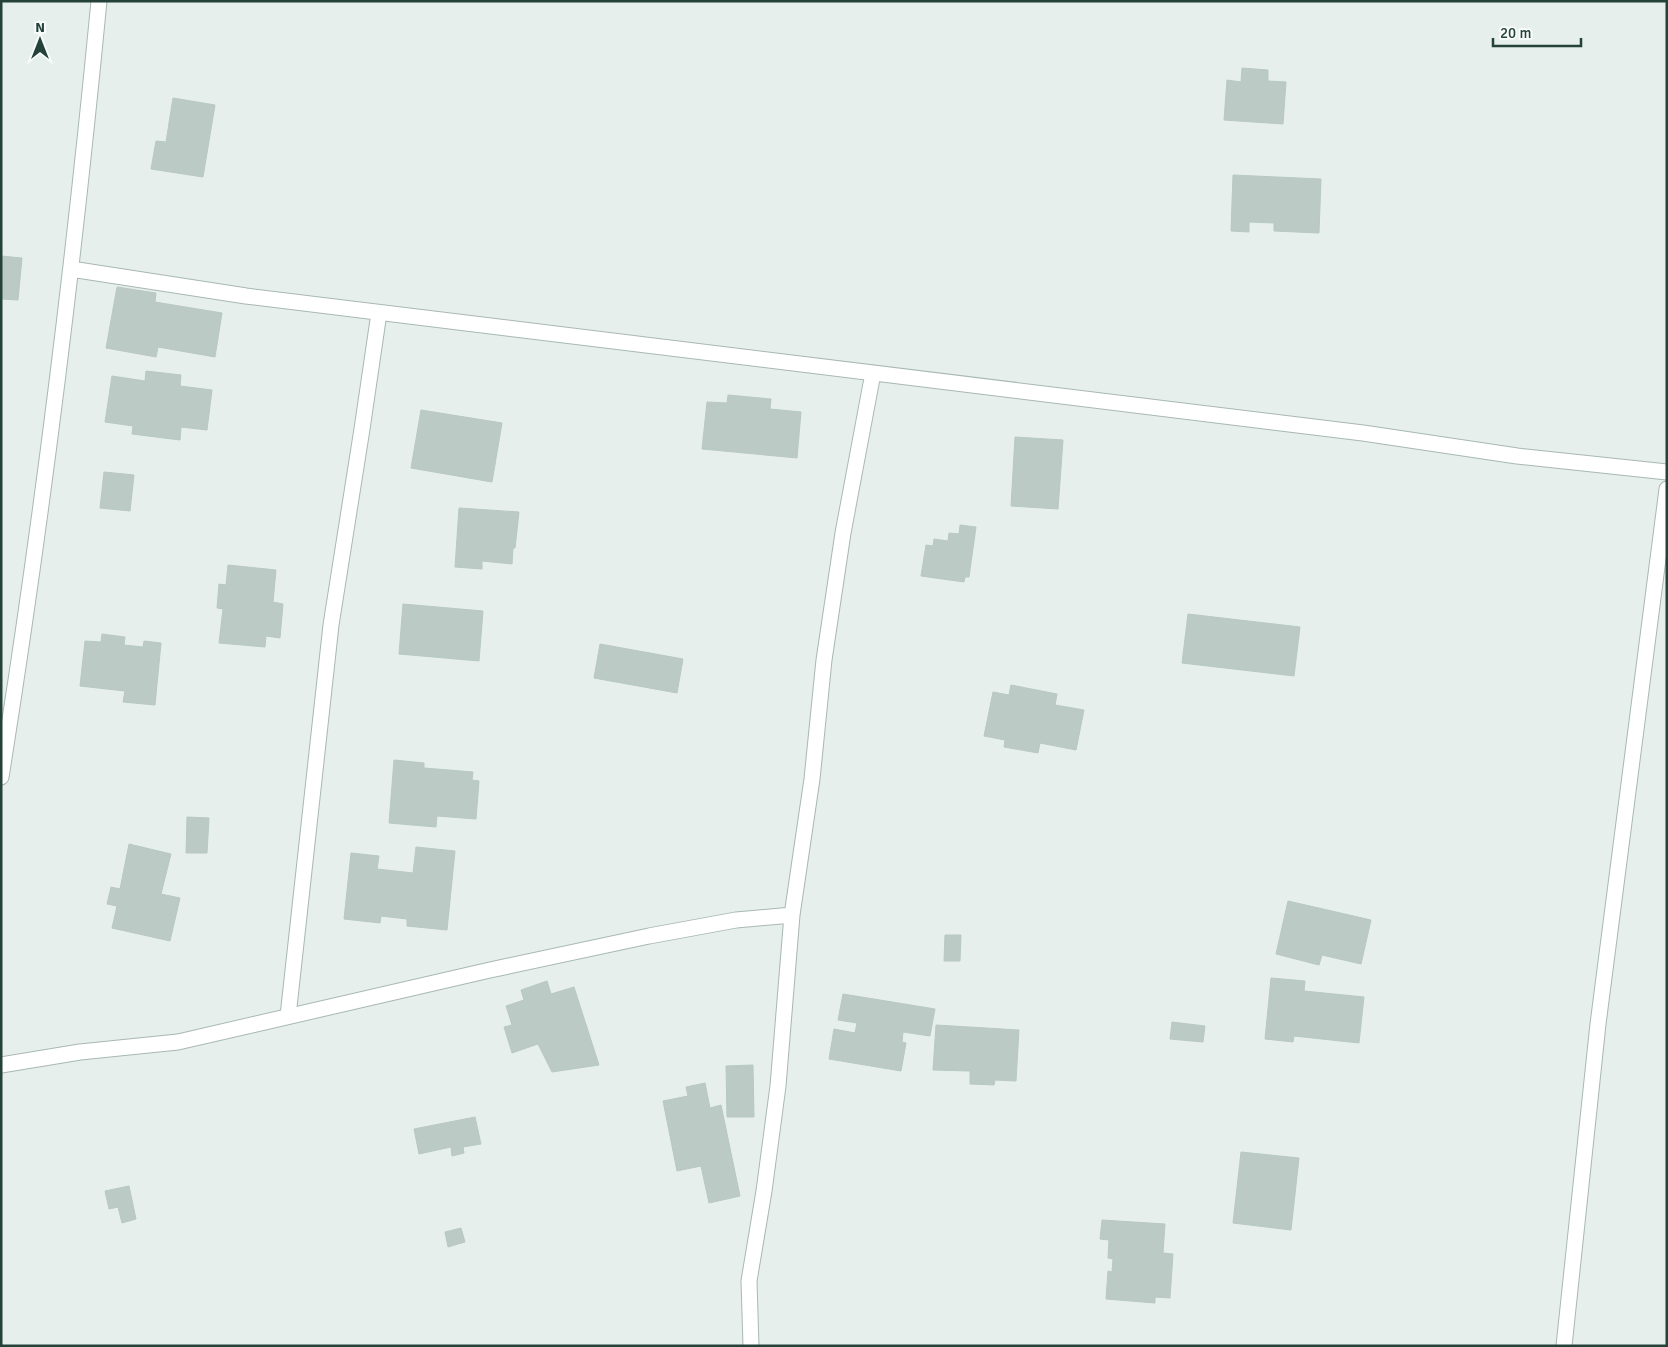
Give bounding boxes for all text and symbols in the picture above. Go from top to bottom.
north arrow [15,15,65,65]
scale bar [1493,15,1580,47]
text: N [35,19,45,36]
text: 20 m [1500,24,1531,42]

